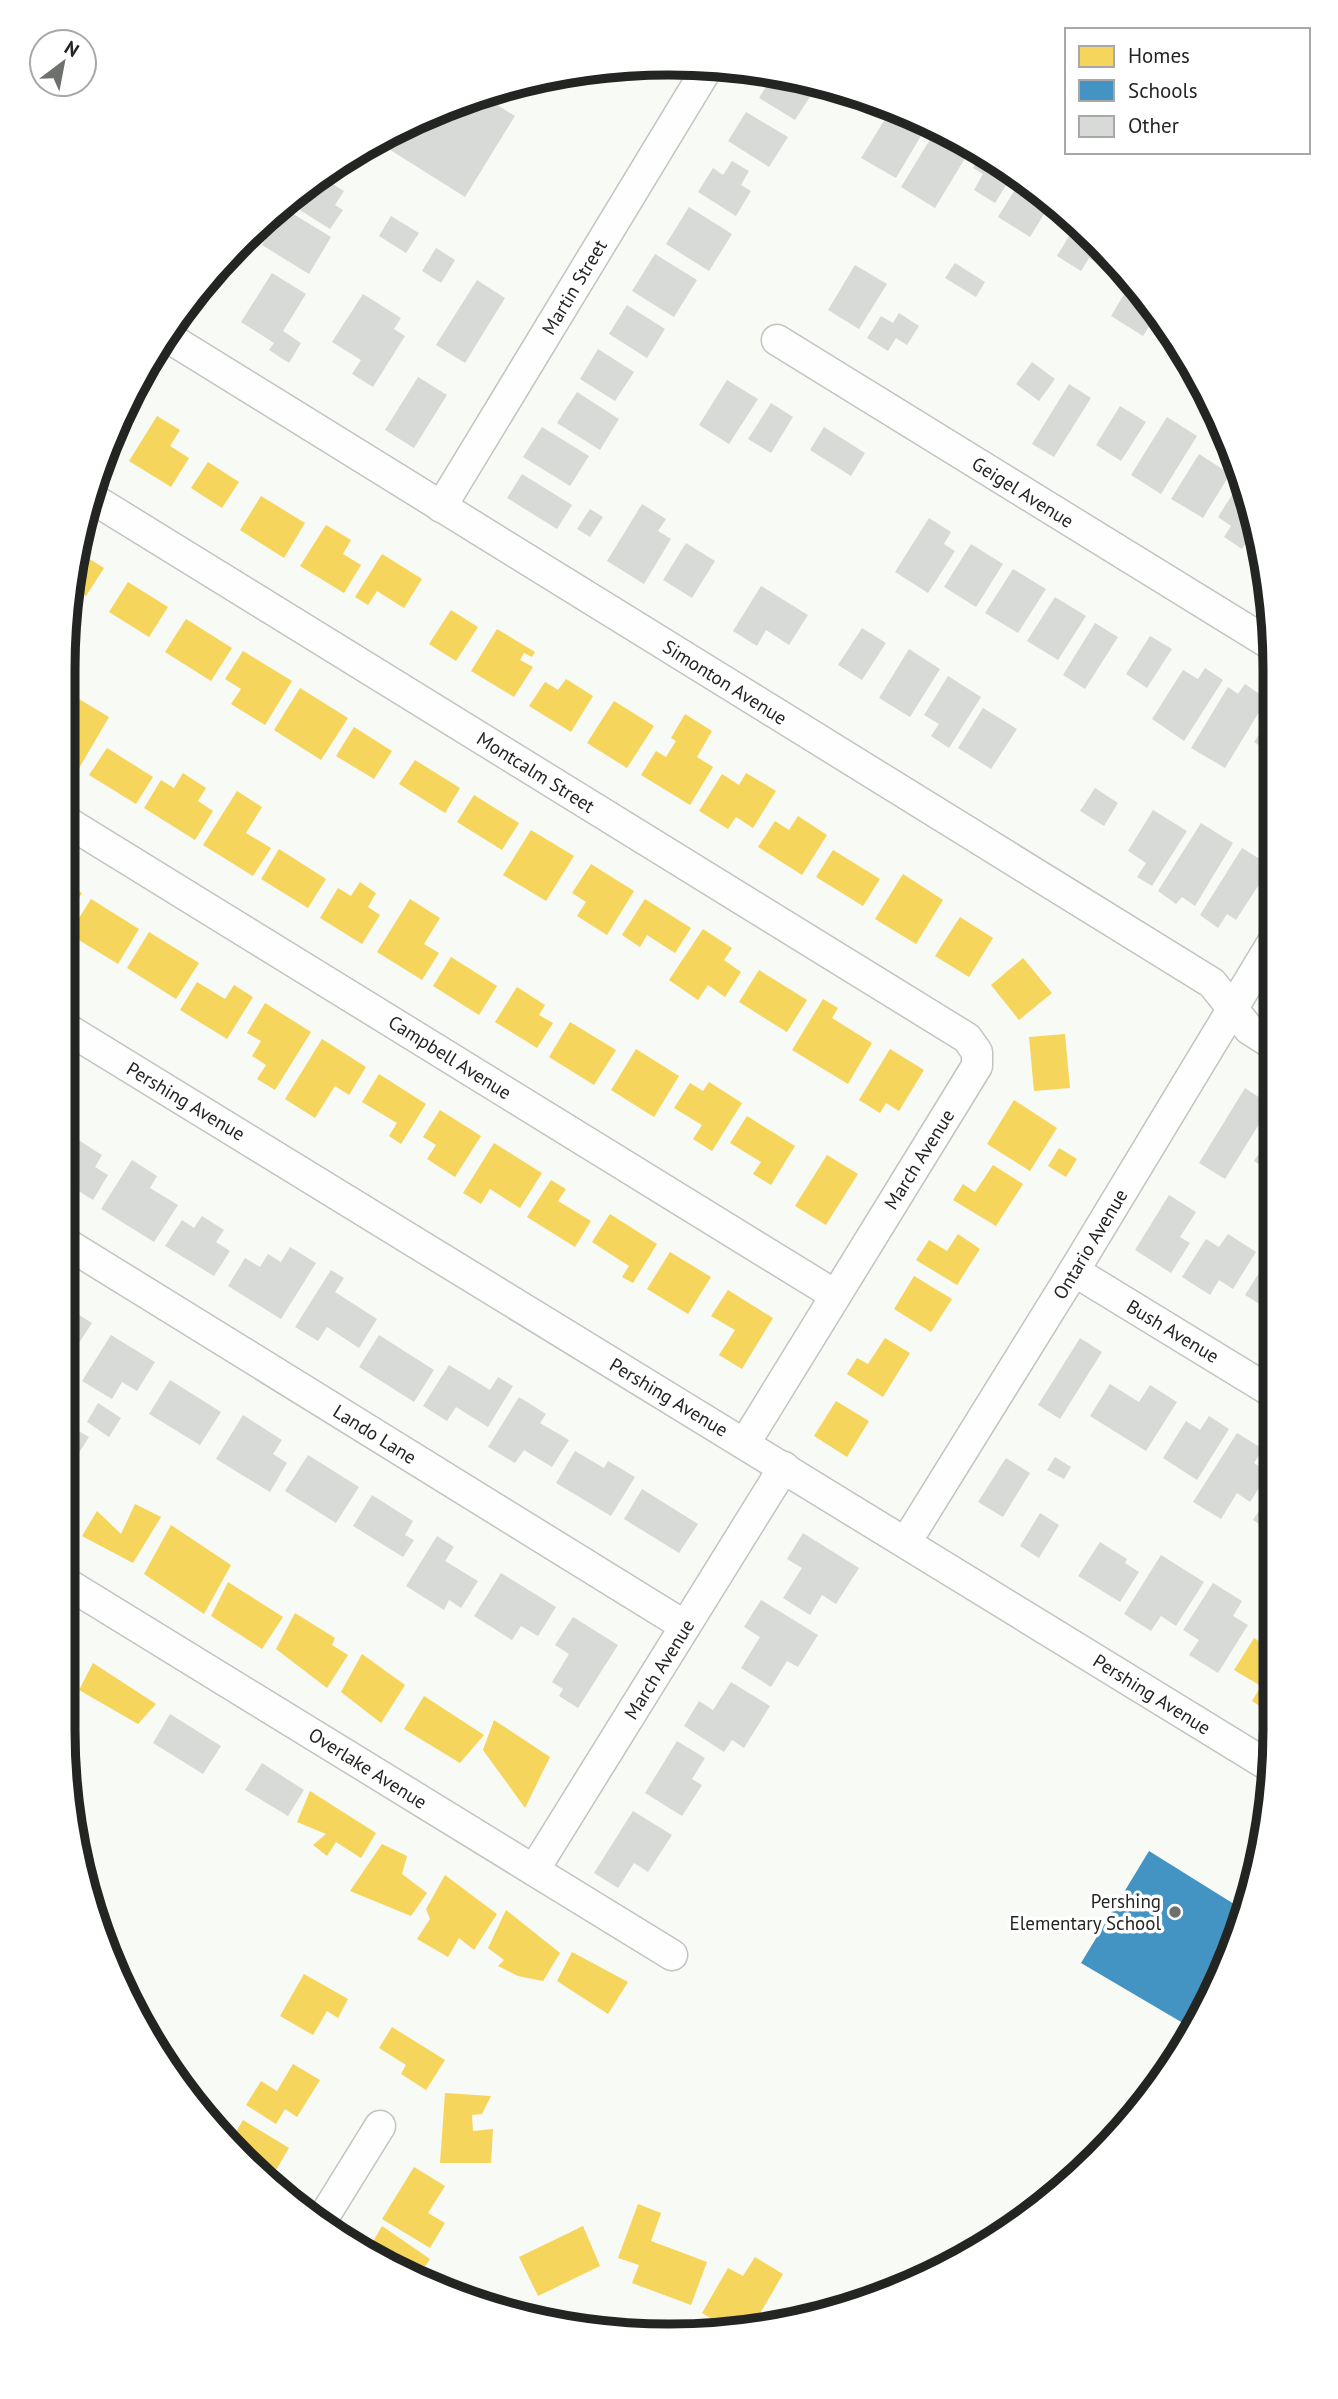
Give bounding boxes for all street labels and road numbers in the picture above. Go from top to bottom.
street label: Martin Street [536,234,612,339]
street label: Geigel Avenue [968,451,1078,533]
street label: Simonton Avenue [659,634,791,730]
street label: Montcalm Street [473,726,600,818]
street label: Campbell Avenue [384,1010,516,1104]
street label: Pershing Avenue [122,1056,250,1146]
street label: March Avenue [879,1104,959,1214]
street label: Ontario Avenue [1048,1184,1132,1304]
street label: Bush Avenue [1122,1294,1224,1368]
street label: Pershing Avenue [605,1352,733,1442]
street label: Lando Lane [329,1399,421,1469]
street label: March Avenue [619,1614,699,1724]
street label: Pershing Avenue [1089,1648,1215,1740]
street label: Overlake Avenue [304,1722,432,1814]

